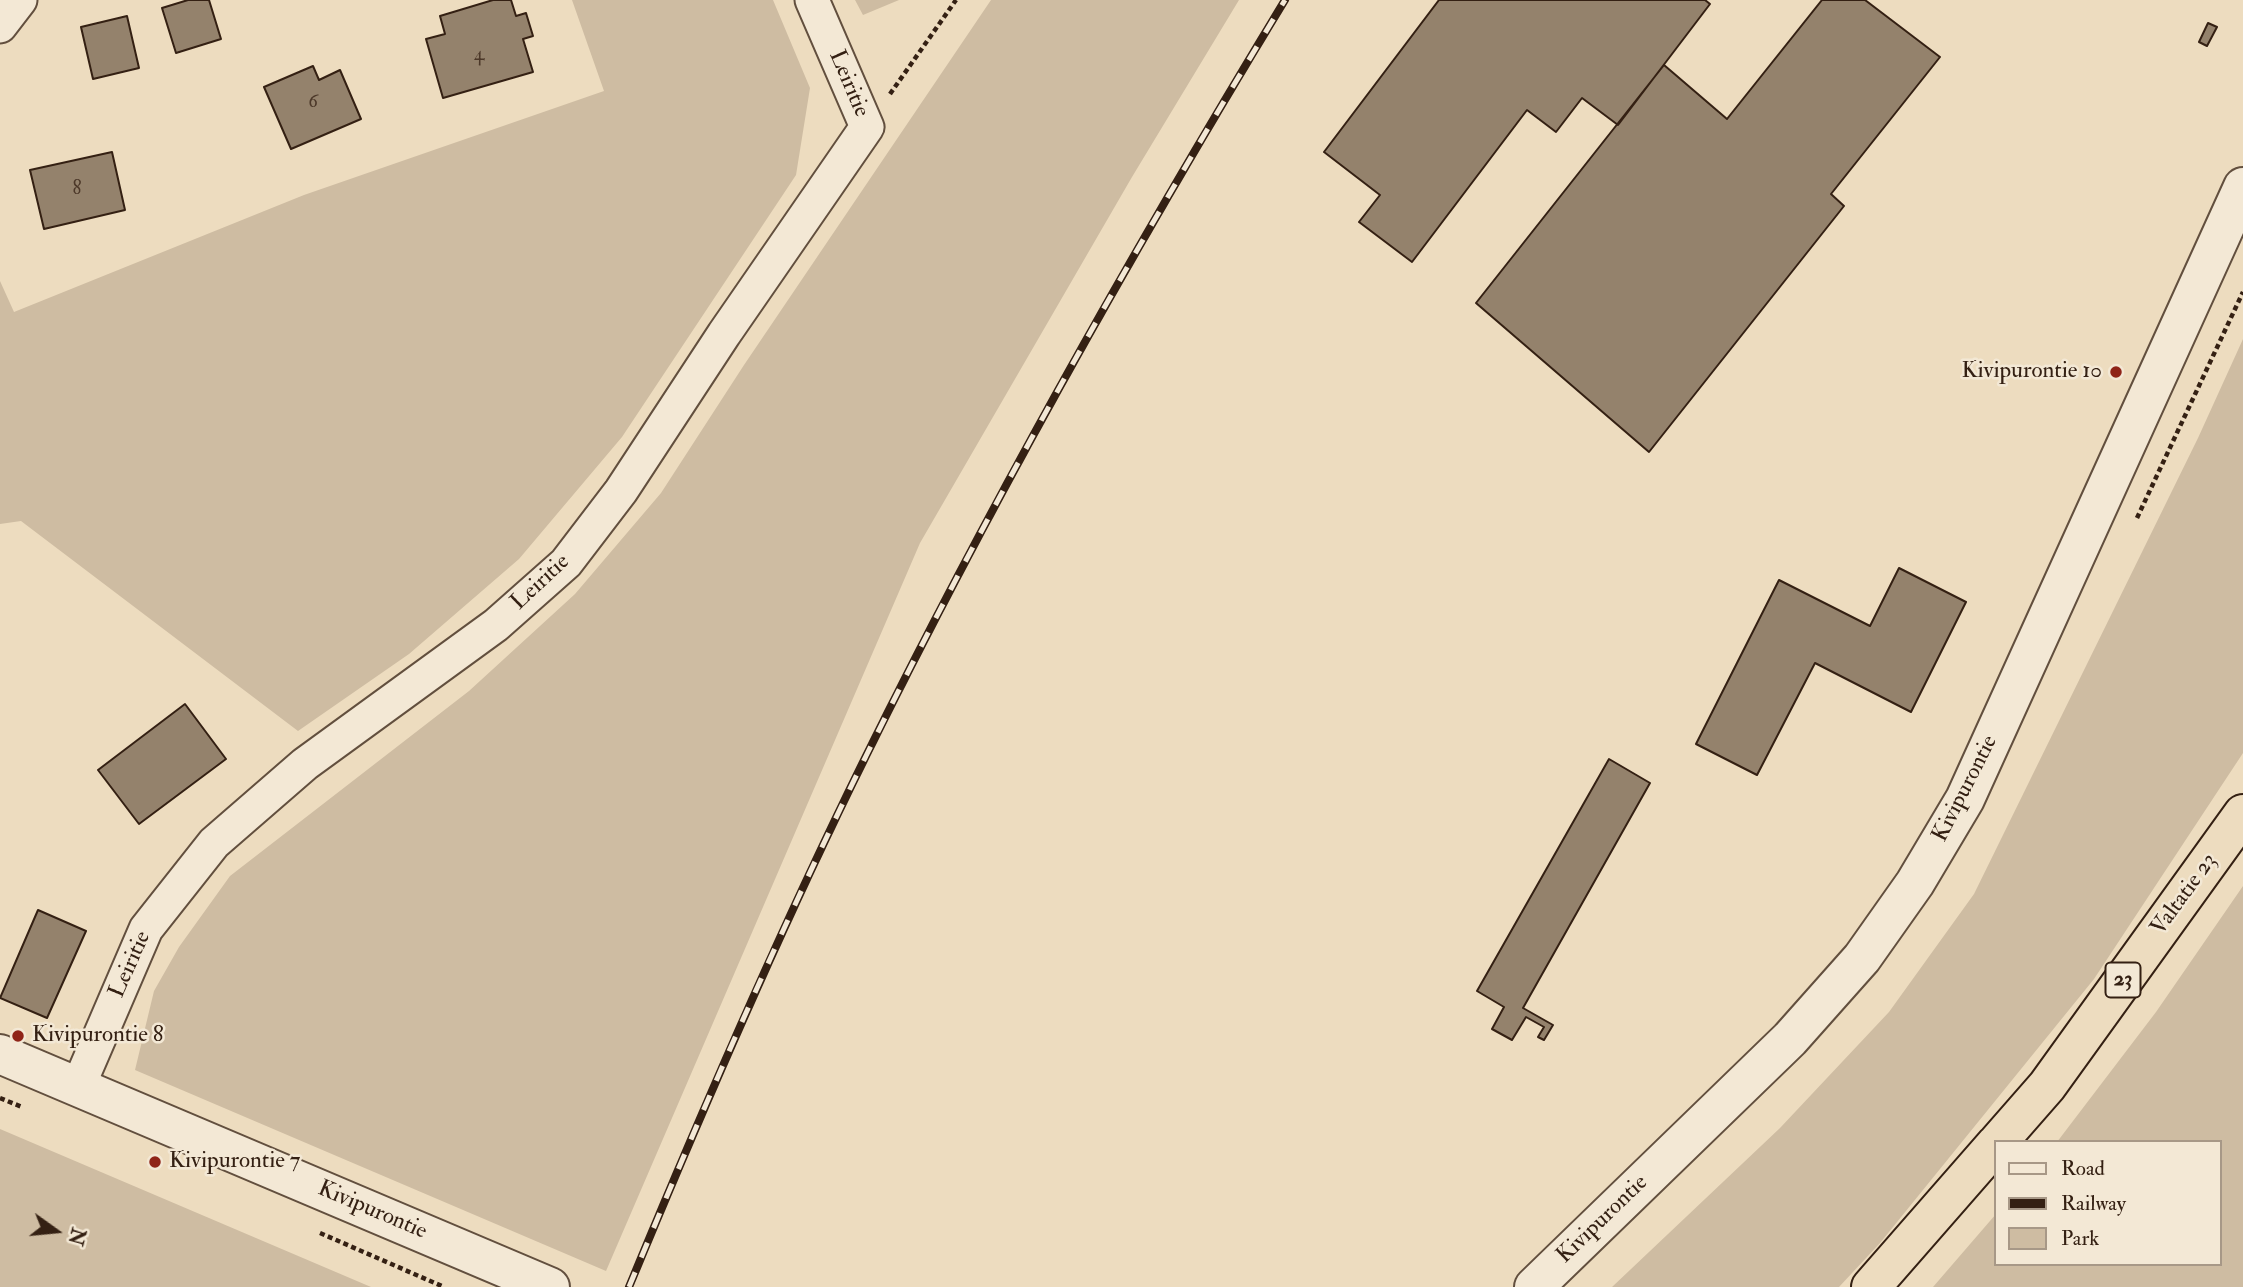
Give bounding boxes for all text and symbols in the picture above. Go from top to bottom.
house number: 4 [474,45,484,67]
street label: Leiritie [822,46,874,122]
house number: 6 [308,92,318,114]
house number: 8 [73,179,81,201]
place label: Kivipurontie 10 [1961,358,2102,386]
marker: Kivipurontie 10 [2108,364,2124,380]
street label: Leiritie [506,549,576,617]
street label: Kivipurontie [1927,731,2005,847]
street label: Valtatie 23 [2146,849,2224,941]
street label: Leiritie [104,927,158,1003]
road number: 23 [2106,962,2140,998]
place label: Kivipurontie 8 [32,1022,164,1050]
marker: Kivipurontie 8 [10,1028,26,1044]
legend [1994,1140,2222,1266]
place label: Kivipurontie 7 [169,1148,300,1176]
marker: Kivipurontie 7 [147,1154,163,1170]
text: Road [2061,1155,2105,1182]
street label: Kivipurontie [1552,1170,1654,1270]
street label: Kivipurontie [313,1176,431,1246]
text: Railway [2061,1190,2126,1217]
north arrow [21,1196,91,1266]
text: N [62,1225,90,1248]
text: Park [2061,1225,2099,1252]

